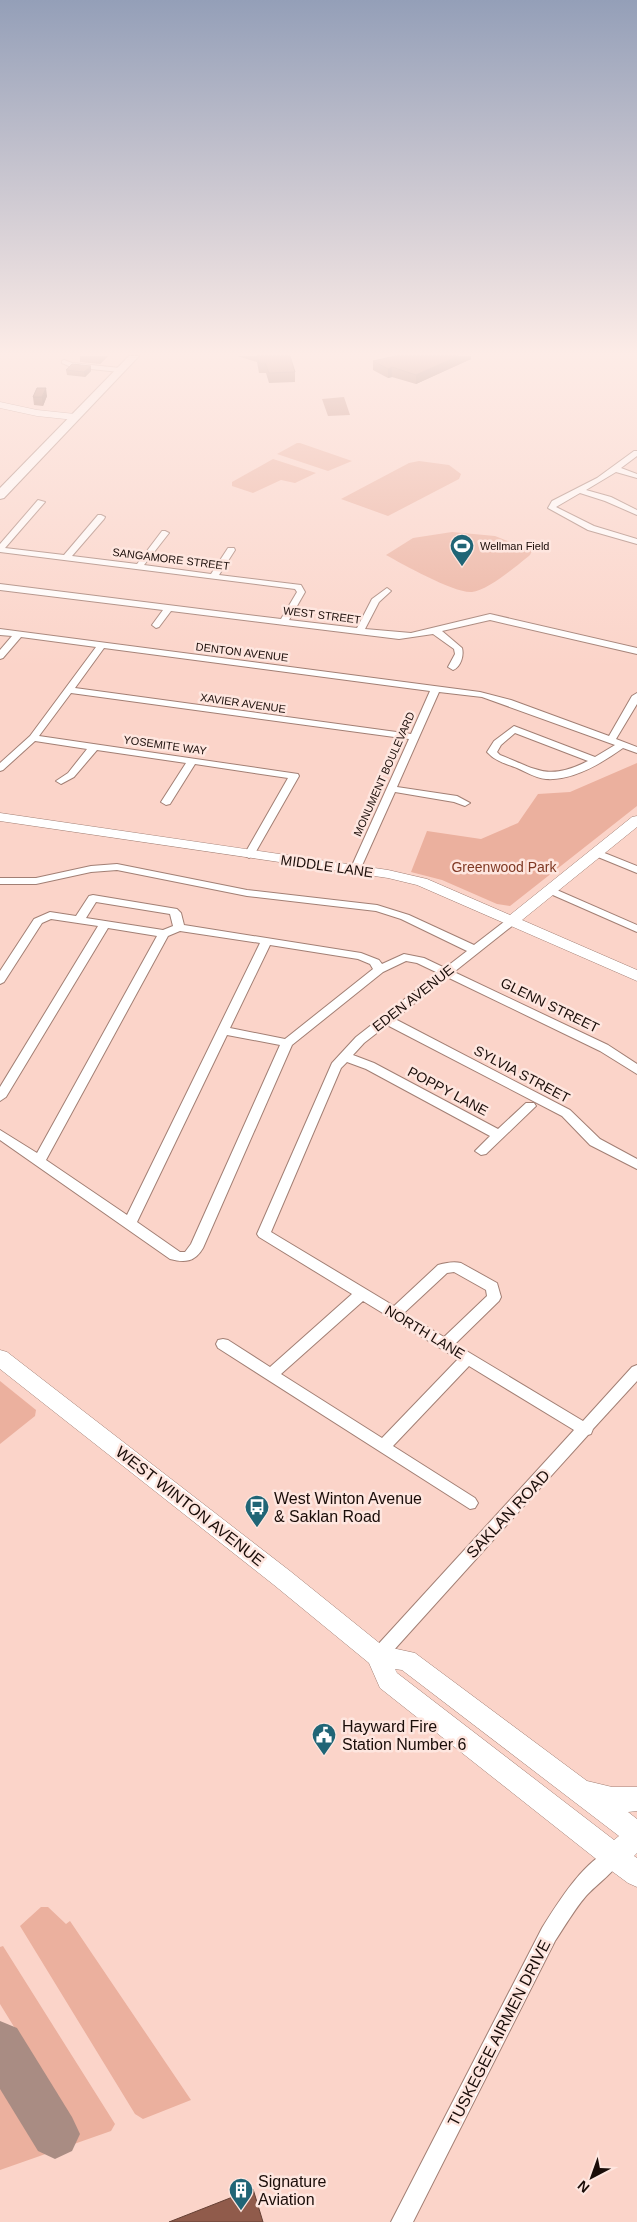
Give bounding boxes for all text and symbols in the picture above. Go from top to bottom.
sports icon: Wellman Field [449,533,475,567]
place label: Wellman Field [480,540,550,552]
street label: SANGAMORE STREET [112,546,231,572]
street label: WEST STREET [283,604,362,626]
street label: DENTON AVENUE [195,640,289,664]
street label: XAVIER AVENUE [199,691,287,715]
street label: MONUMENT BOULEVARD [351,710,417,838]
street label: YOSEMITE WAY [123,733,208,757]
street label: MIDDLE LANE [280,852,374,880]
park label: Greenwood Park [451,859,558,875]
street label: EDEN AVENUE [369,961,457,1035]
street label: GLENN STREET [498,974,602,1036]
street label: SYLVIA STREET [471,1042,573,1106]
street label: POPPY LANE [405,1063,491,1119]
street label: NORTH LANE [382,1302,468,1362]
street label: WEST WINTON AVENUE [113,1443,267,1569]
street label: SAKLAN ROAD [463,1467,553,1561]
place label: West Winton Avenue & Saklan Road [274,1490,422,1525]
bus stop icon: West Winton Avenue & Saklan Road [244,1494,270,1528]
place label: Hayward Fire Station Number 6 [342,1718,467,1753]
public building icon: Hayward Fire Station Number 6 [311,1722,337,1756]
street label: TUSKEGEE AIRMEN DRIVE [445,1937,553,2129]
north arrow [567,2152,617,2202]
place label: Signature Aviation [258,2173,327,2208]
building icon: Signature Aviation [228,2177,254,2211]
text: N [574,2177,593,2196]

